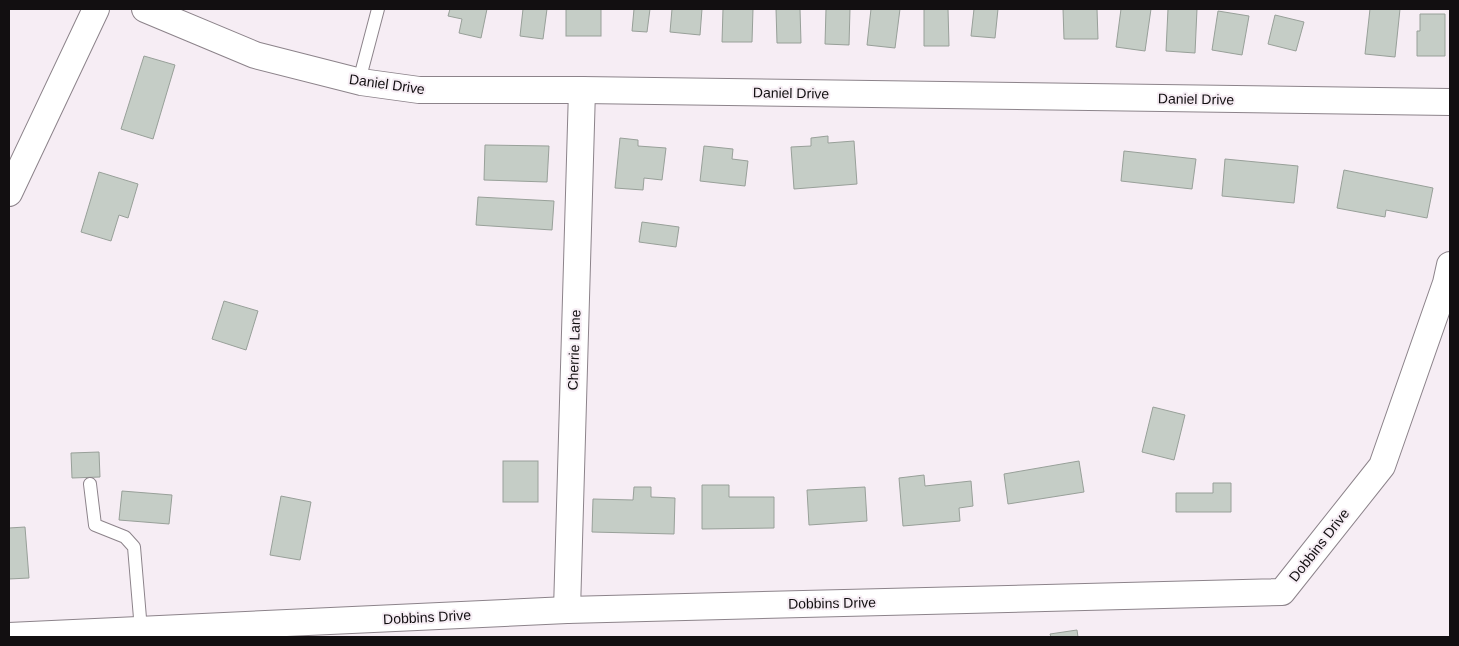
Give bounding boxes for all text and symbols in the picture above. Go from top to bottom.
street label: Daniel Drive [348,71,426,97]
street label: Daniel Drive [753,84,829,102]
street label: Daniel Drive [1158,90,1234,108]
street label: Cherrie Lane [565,309,583,391]
street label: Dobbins Drive [1286,505,1352,585]
street label: Dobbins Drive [788,594,876,612]
street label: Dobbins Drive [383,607,472,627]

